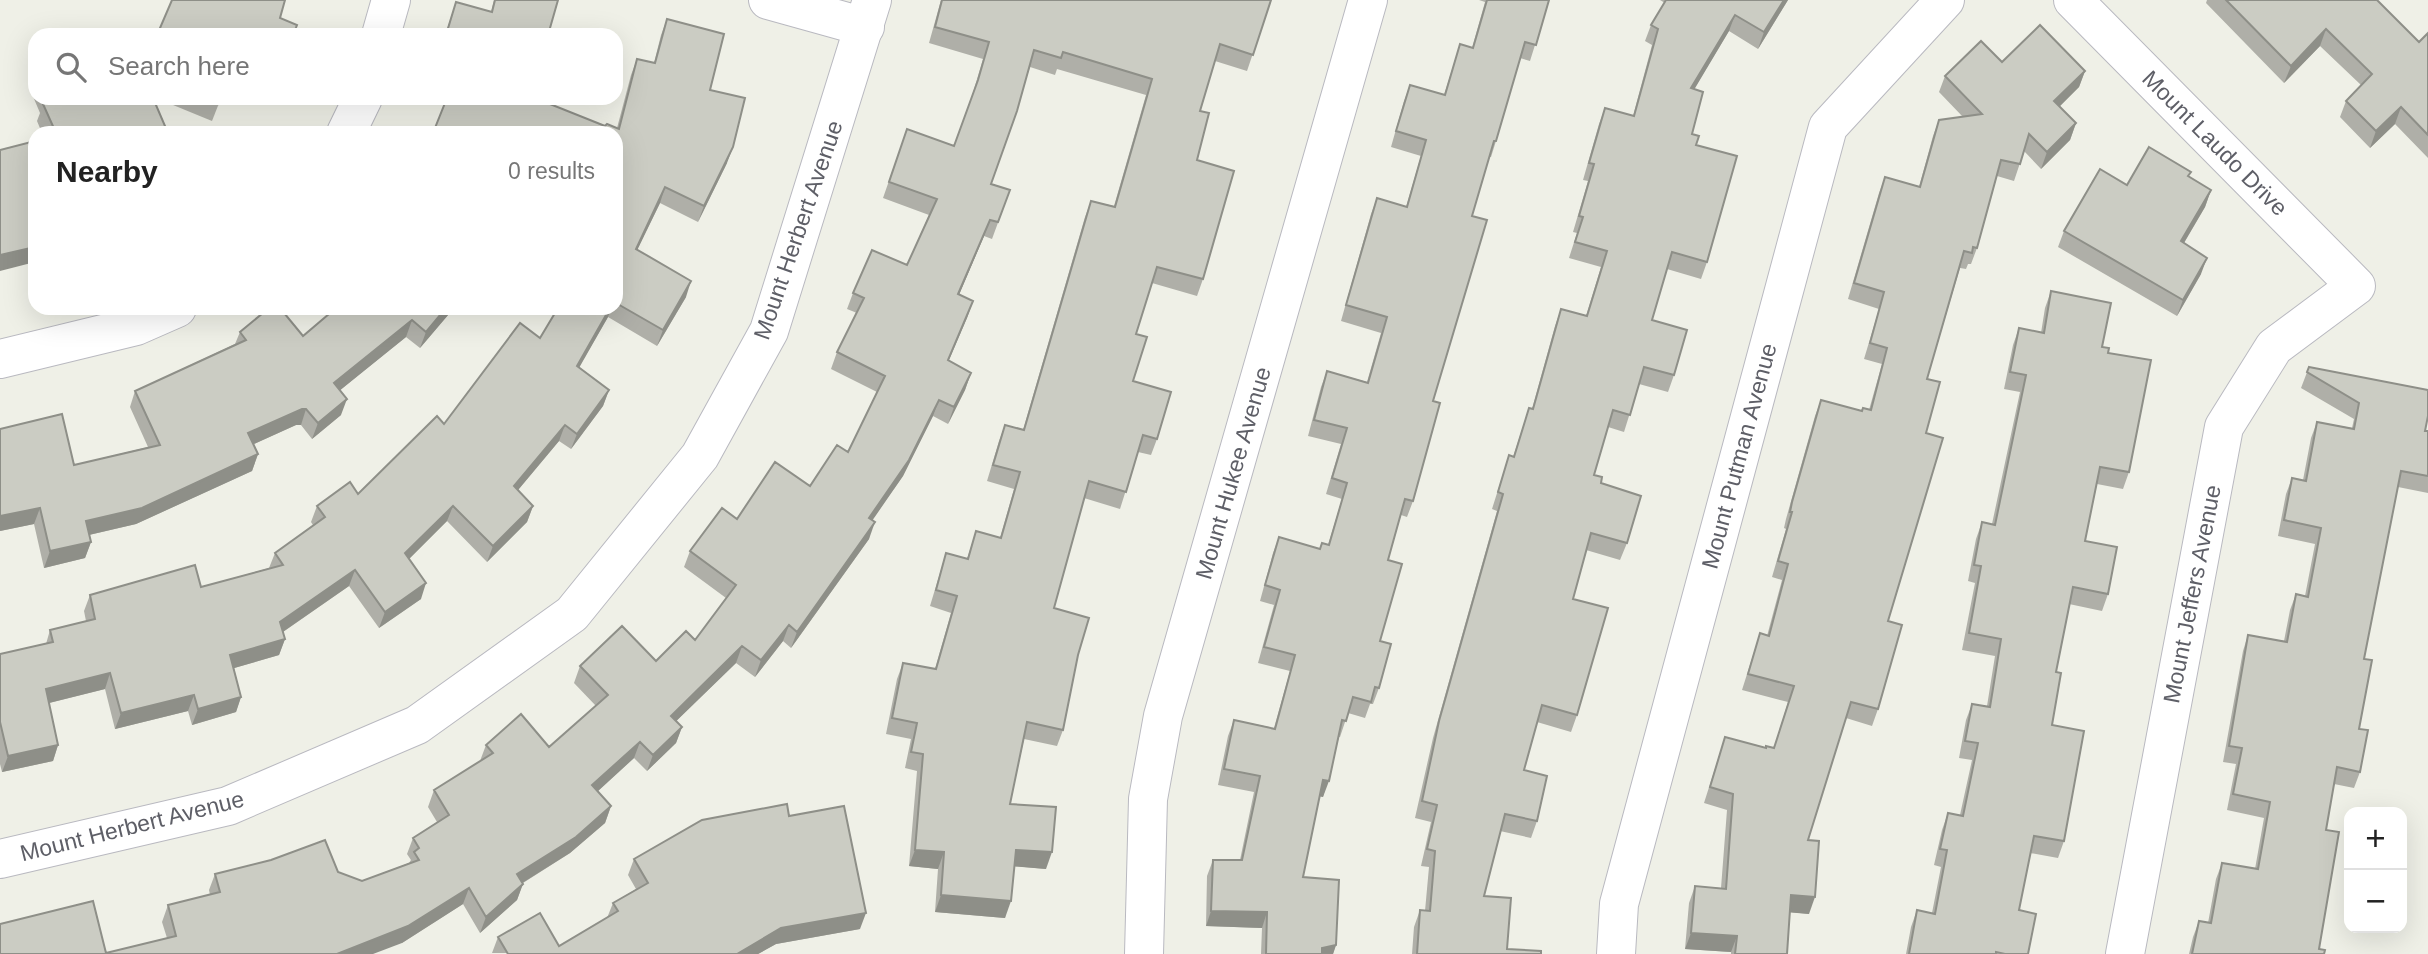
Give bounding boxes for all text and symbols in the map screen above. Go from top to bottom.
search box [28,28,623,105]
icon: search [52,48,90,86]
text: Search here [108,51,250,81]
street label: Mount Laudo Drive [2137,65,2293,221]
street label: Mount Herbert Avenue [748,117,848,343]
text: Nearby [56,155,158,188]
text: 0 results [508,158,595,184]
street label: Mount Putman Avenue [1696,340,1782,572]
street label: Mount Hukee Avenue [1190,364,1276,582]
street label: Mount Jeffers Avenue [2158,483,2226,705]
street label: Mount Herbert Avenue [17,786,247,866]
map controls [2344,807,2407,933]
button: + [2344,807,2407,870]
button: − [2344,870,2407,933]

